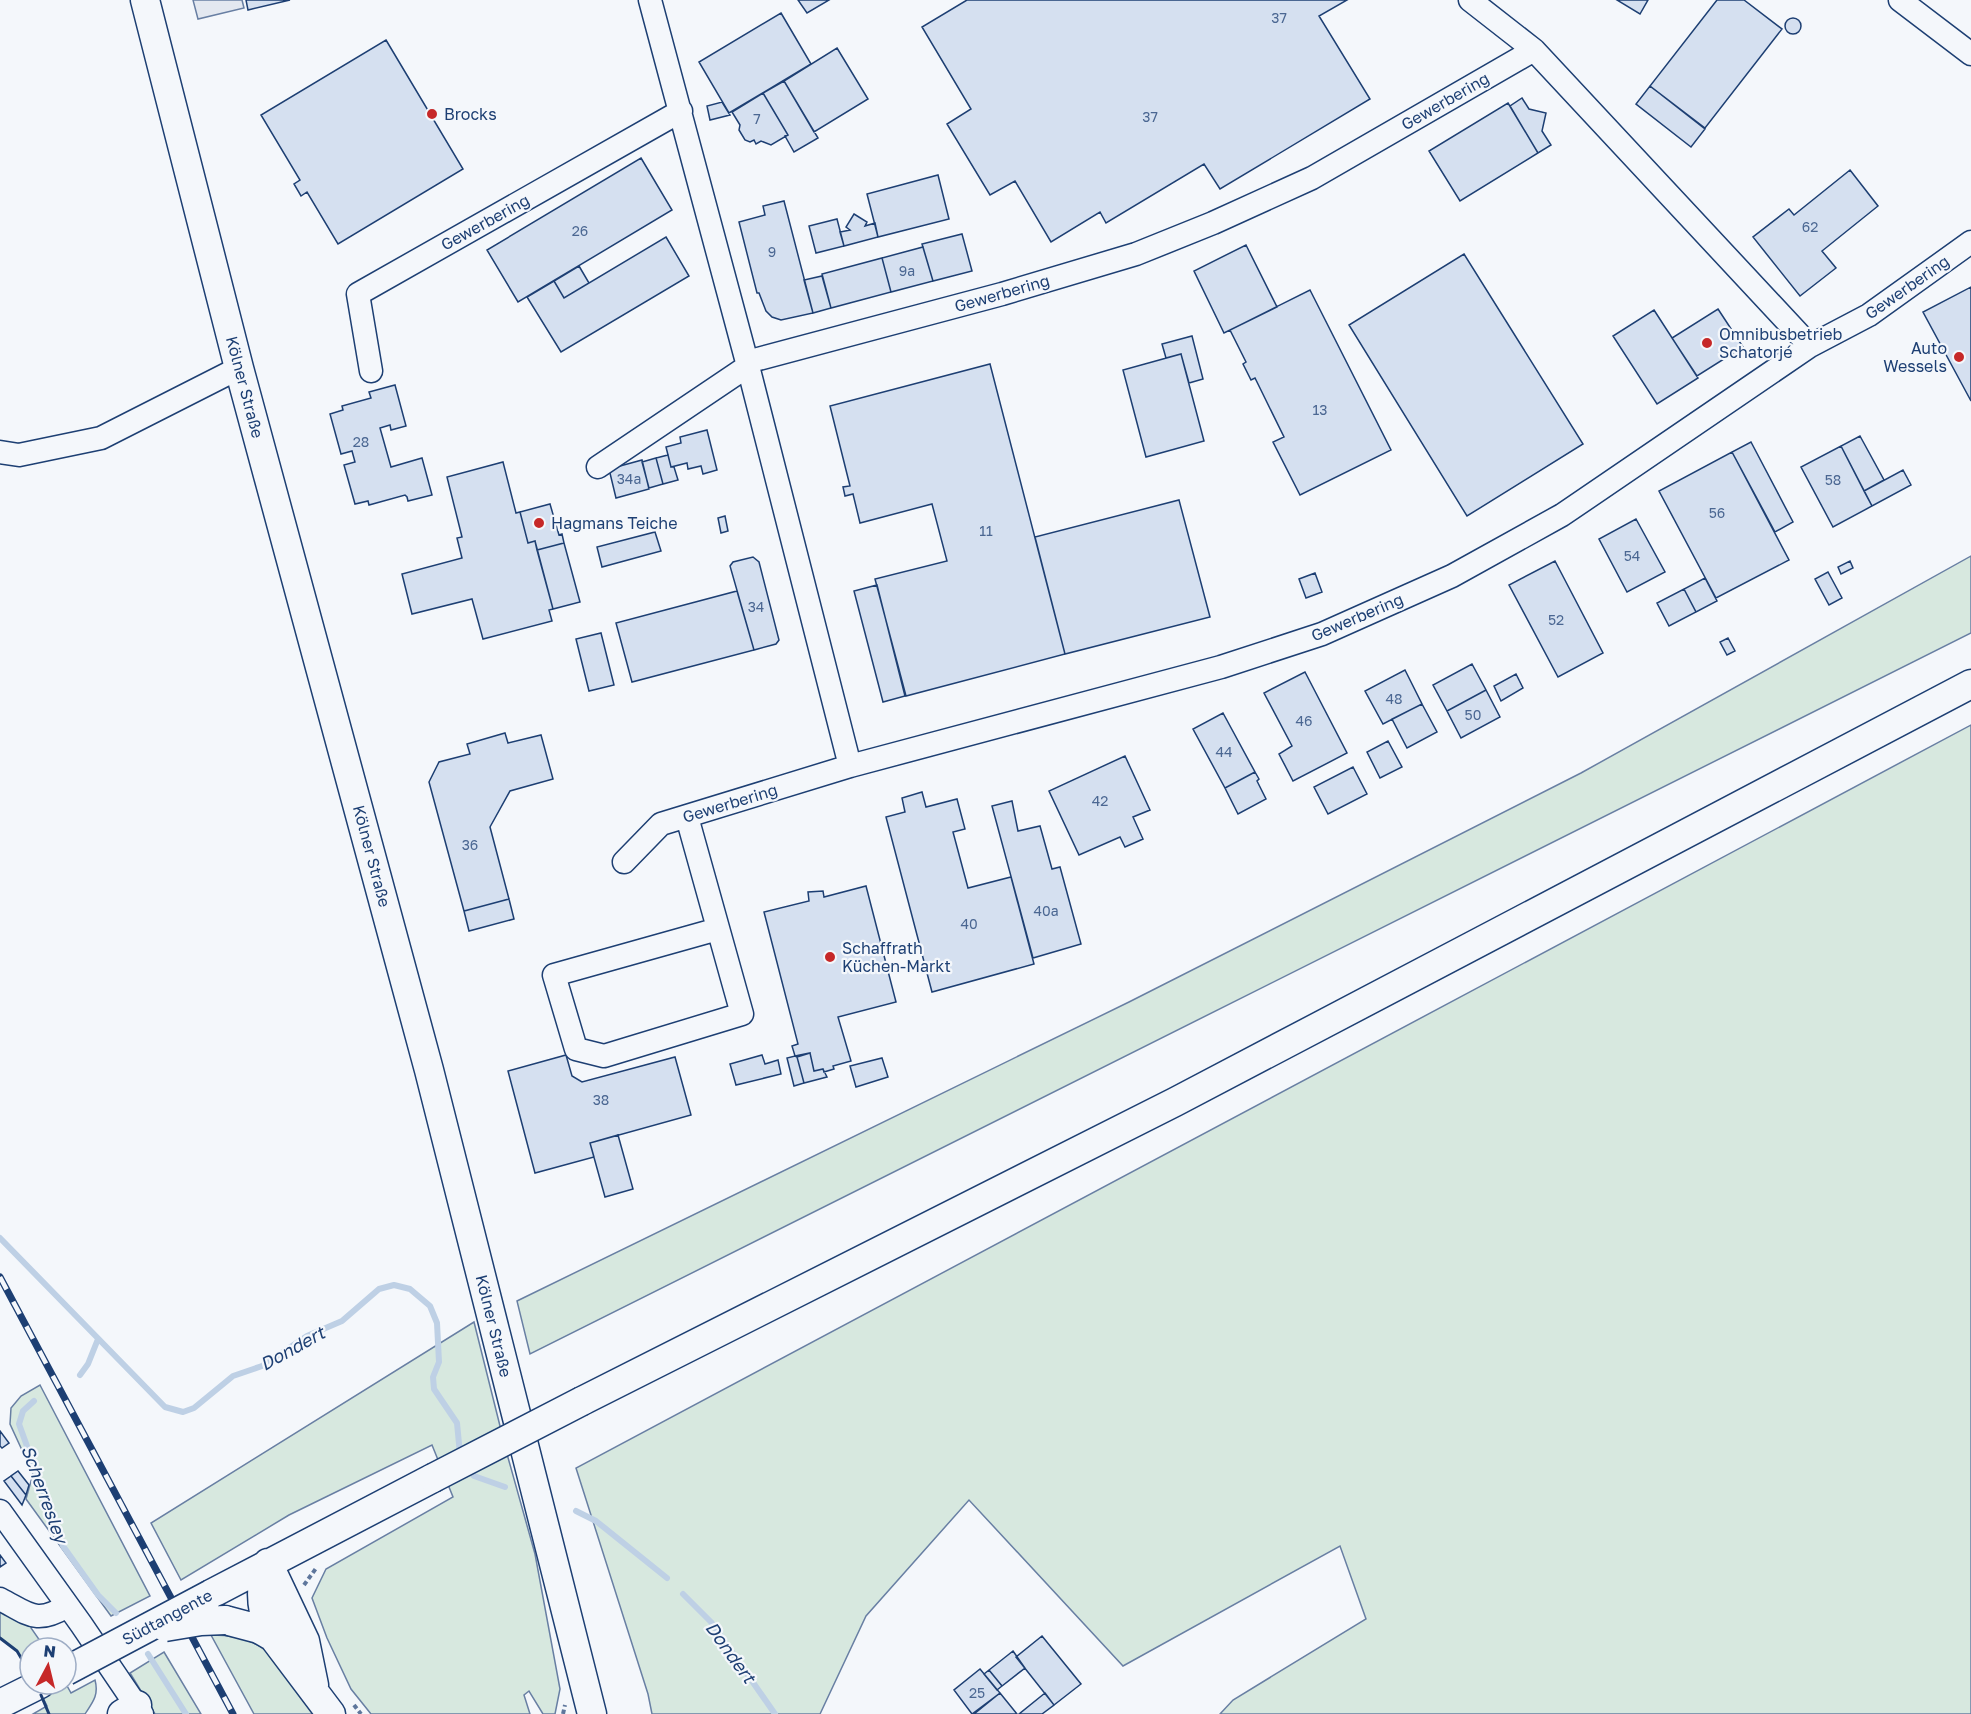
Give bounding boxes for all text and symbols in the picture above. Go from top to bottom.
house number: 37 [1271,9,1287,26]
street label: Gewerbering [1398,68,1492,134]
place label: Brocks [444,104,497,124]
marker: Brocks [425,107,439,121]
house number: 37 [1142,108,1158,125]
house number: 7 [753,110,761,127]
street label: Gewerbering [437,189,533,255]
house number: 62 [1802,218,1818,235]
house number: 26 [572,222,588,239]
house number: 9 [768,243,776,260]
street label: Gewerbering [1861,251,1953,323]
house number: 9a [899,262,915,279]
street label: Gewerbering [952,270,1052,316]
place label: Omnibusbetrieb Schatorjé [1719,324,1842,362]
street label: Kölner Straße [222,334,268,440]
marker: Omnibusbetrieb Schatorjé [1700,336,1714,350]
place label: Auto Wessels [1883,338,1947,376]
marker: Auto Wessels [1952,350,1966,364]
house number: 13 [1313,401,1327,418]
house number: 28 [353,433,369,450]
house number: 34a [617,470,641,487]
house number: 58 [1825,471,1841,488]
house number: 56 [1709,504,1725,521]
place label: Hagmans Teiche [551,513,677,533]
marker: Hagmans Teiche [532,516,546,530]
house number: 11 [979,522,993,539]
house number: 54 [1624,547,1640,564]
street label: Gewerbering [1308,589,1406,645]
house number: 34 [748,598,764,615]
house number: 52 [1548,611,1564,628]
house number: 48 [1385,690,1403,707]
house number: 50 [1465,706,1481,723]
house number: 46 [1295,712,1313,729]
house number: 44 [1215,743,1233,760]
street label: Gewerbering [680,779,780,827]
house number: 42 [1092,792,1108,809]
street label: Kölner Straße [349,803,395,909]
house number: 36 [462,836,478,853]
house number: 40a [1033,902,1059,919]
house number: 40 [960,915,978,932]
place label: Schaffrath Küchen-Markt [842,938,951,976]
marker: Schaffrath Küchen-Markt [823,950,837,964]
house number: 38 [593,1091,609,1108]
street label: Kölner Straße [472,1273,516,1379]
water label: Dondert [256,1320,330,1375]
water label: Scherresley [17,1442,74,1549]
street label: Südtangente [118,1585,216,1649]
water label: Dondert [701,1617,762,1688]
north arrow [18,1636,78,1696]
text: N [43,1640,57,1662]
house number: 25 [969,1684,985,1701]

